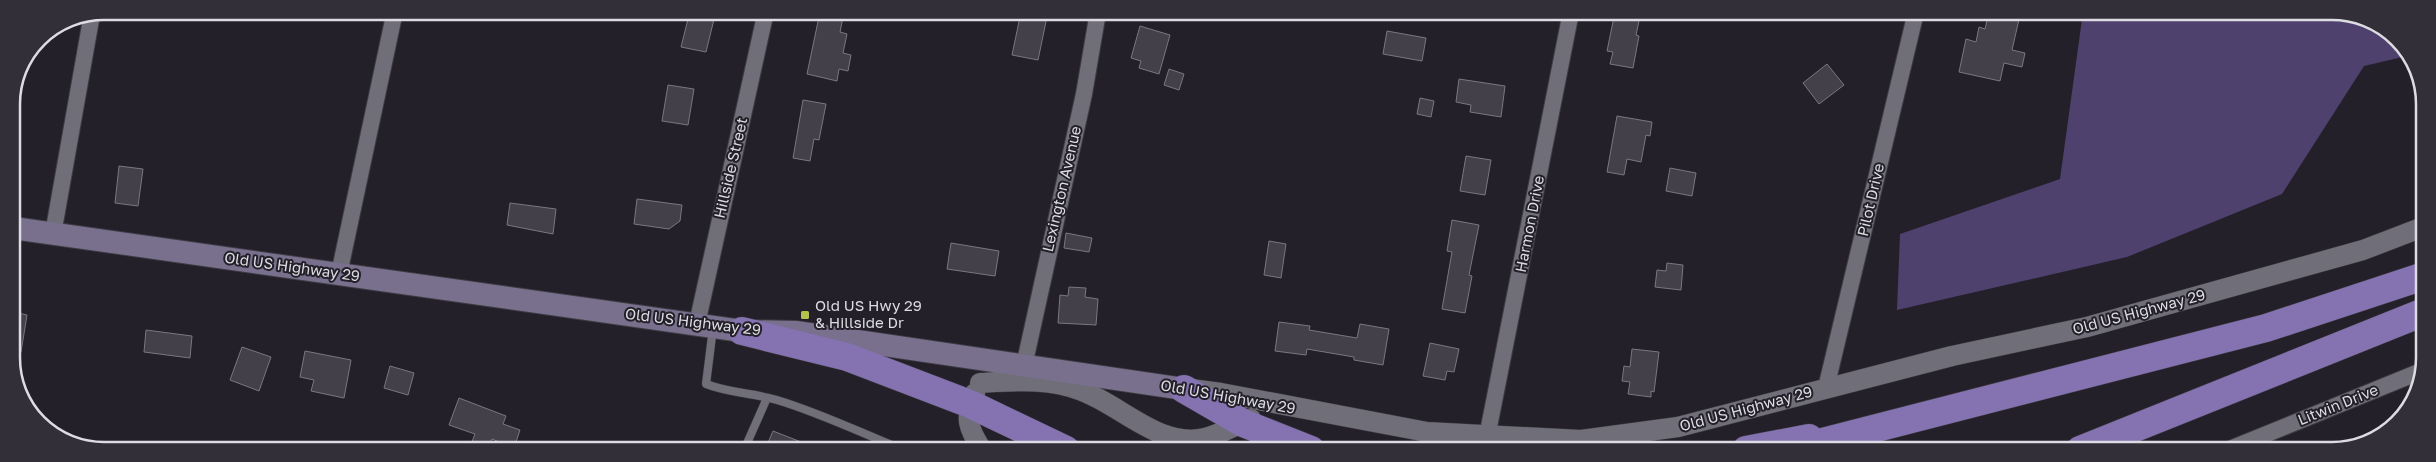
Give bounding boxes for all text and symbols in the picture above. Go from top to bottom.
street label: Hillside Street [710,116,750,220]
street label: Lexington Avenue [1038,124,1084,253]
street label: Pilot Drive [1853,161,1887,238]
street label: Harmon Drive [1511,174,1547,274]
street label: Old US Highway 29 [223,248,361,284]
street label: Old US Highway 29 [2070,285,2207,337]
place label: Old US Hwy 29 & Hillside Dr [815,296,922,331]
street label: Old US Highway 29 [624,304,762,338]
marker: Old US Hwy 29 & Hillside Dr [799,309,811,321]
street label: Old US Highway 29 [1159,375,1297,417]
street label: Litwin Drive [2295,380,2381,428]
street label: Old US Highway 29 [1677,382,1814,434]

